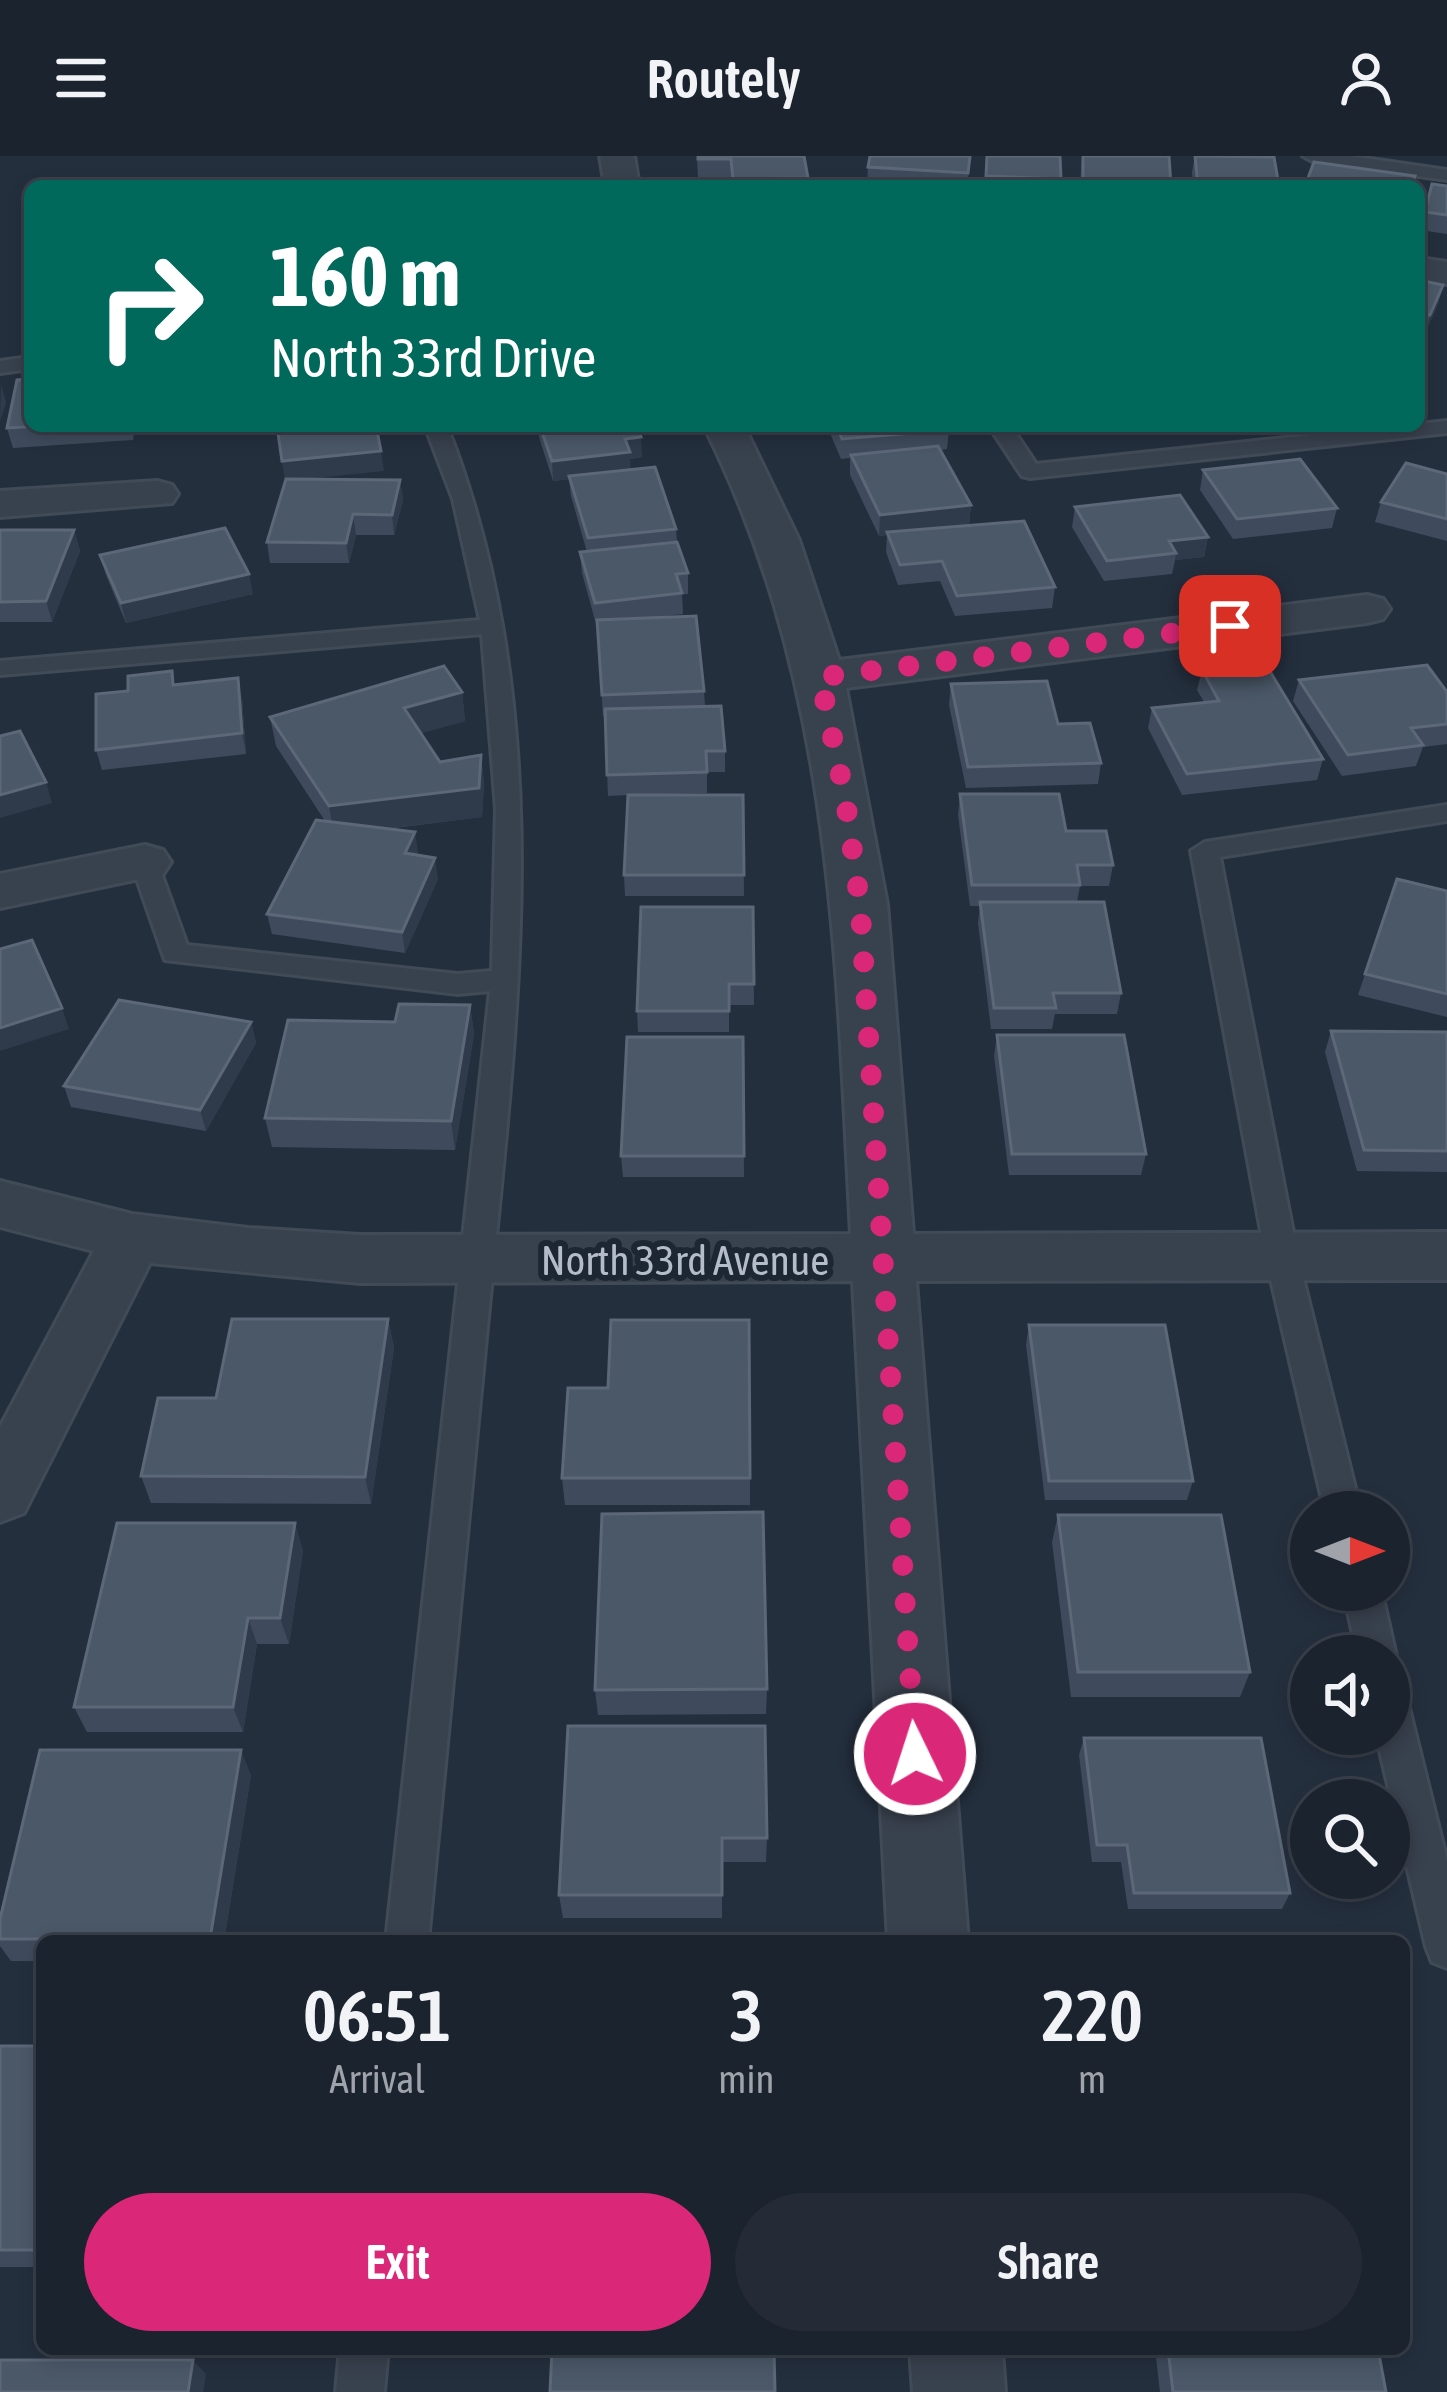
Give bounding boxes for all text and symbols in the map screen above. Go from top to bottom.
icon: menu [48,45,114,111]
icon: person [1333,45,1399,111]
text: Routely [646,48,801,109]
icon: right [72,228,228,384]
text: 160 m [270,228,460,324]
text: North 33rd Drive [270,327,596,388]
pin [1179,575,1281,677]
icon: arrive [1197,593,1263,659]
street label: North 33rd Avenue [541,1236,829,1284]
north arrow [1290,1491,1410,1611]
map controls [1290,1491,1410,1899]
button: sound [1290,1635,1410,1755]
position arrow [852,1691,978,1817]
button: search [1290,1779,1410,1899]
text: 06:51 [303,1974,451,2056]
text: 3 [729,1974,763,2056]
text: 220 [1041,1974,1143,2056]
text: Arrival [330,2057,425,2101]
text: min [718,2057,774,2101]
text: m [1078,2057,1106,2101]
button: Exit [84,2193,711,2331]
button: Share [735,2193,1362,2331]

